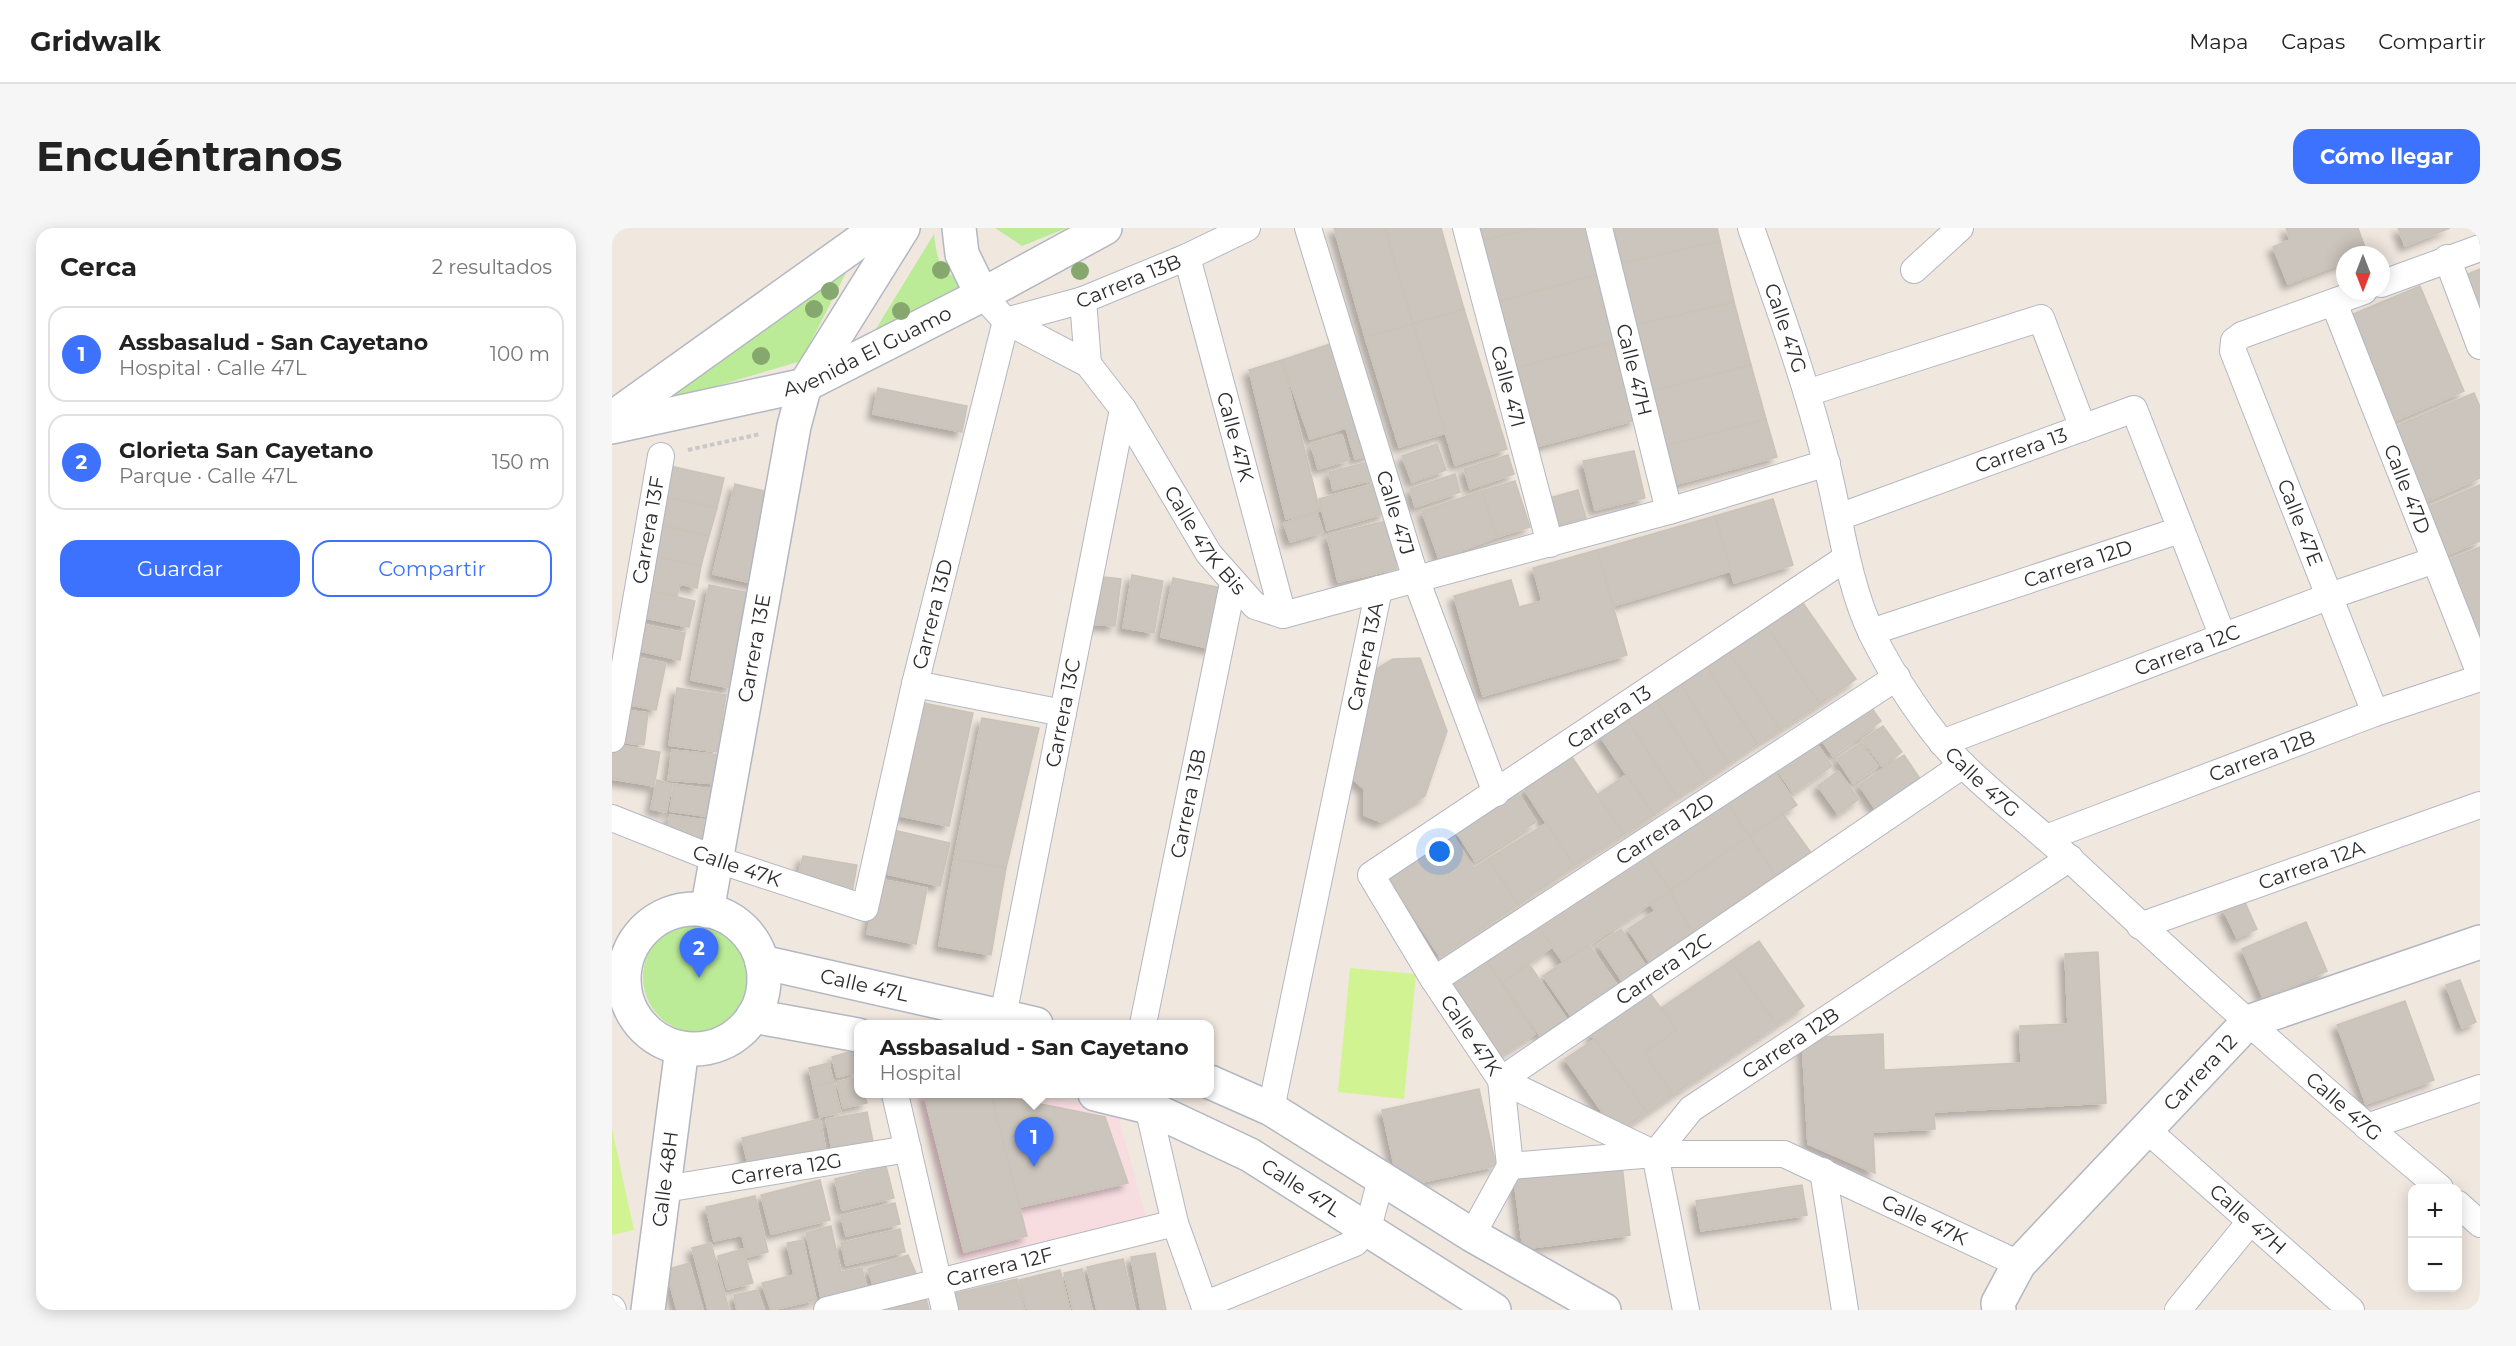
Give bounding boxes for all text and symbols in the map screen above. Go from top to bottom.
text: Gridwalk [30,24,161,58]
text: Mapa [2189,29,2248,54]
text: Capas [2281,29,2345,54]
text: Compartir [2378,29,2486,54]
button: Cómo llegar [2293,129,2480,184]
text: Encuéntranos [36,130,342,182]
north arrow [2336,246,2390,300]
street label: Carrera 13B [1072,249,1185,314]
text: Cerca [60,251,137,283]
text: 2 resultados [432,255,552,279]
street label: Calle 47G [1759,280,1812,376]
street label: Avenida El Guamo [781,301,956,401]
street label: Calle 47H [1611,321,1657,418]
text: Assbasalud - San Cayetano [119,329,428,356]
text: 1 [78,342,85,366]
text: 100 m [490,342,550,366]
street label: Calle 47I [1486,343,1531,430]
text: Hospital · Calle 47L [119,356,306,380]
street label: Calle 47K [1212,389,1259,485]
street label: Carrera 13 [1972,422,2071,478]
text: Glorieta San Cayetano [119,437,373,464]
street label: Calle 47D [2379,441,2436,537]
text: 2 [76,450,87,474]
text: 150 m [492,450,550,474]
text: Parque · Calle 47L [119,464,297,488]
street label: Calle 47J [1371,467,1420,558]
street label: Carrera 13F [627,474,669,586]
street label: Calle 47E [2272,476,2328,569]
street label: Calle 47K Bis [1159,481,1251,600]
street label: Carrera 12D [2021,535,2135,593]
button: Guardar [60,540,300,597]
button: Compartir [312,540,552,597]
street label: Carrera 13D [907,557,958,672]
street label: Carrera 13E [733,592,776,704]
street label: Carrera 13A [1342,599,1388,713]
street label: Carrera 12C [2131,619,2243,681]
street label: Carrera 13C [1040,656,1085,769]
street label: Carrera 13 [1562,680,1656,754]
street label: Carrera 12B [2206,725,2318,787]
street label: Calle 47G [1940,742,2025,822]
street label: Carrera 13B [1165,747,1211,861]
street label: Carrera 12D [1611,788,1719,870]
street label: Carrera 12A [2255,835,2368,895]
your location [1425,837,1454,866]
street label: Calle 47K [689,839,785,892]
pin: 2 [680,928,718,978]
street label: Carrera 12C [1611,928,1716,1010]
street label: Calle 47L [818,964,911,1007]
street label: Calle 47K [1435,990,1507,1081]
street label: Carrera 12B [1737,1002,1844,1084]
popup [854,1020,1214,1098]
street label: Carrera 12 [2158,1029,2242,1116]
text: Assbasalud - San Cayetano [879,1034,1189,1061]
text: Hospital [879,1061,962,1085]
street label: Calle 47G [2301,1067,2387,1146]
pin: 1 [1014,1118,1054,1167]
street label: Calle 48H [647,1130,683,1228]
street label: Carrera 12G [729,1148,844,1190]
street label: Calle 47L [1257,1153,1346,1222]
street label: Calle 47H [2205,1179,2291,1259]
map controls [2408,1184,2462,1292]
button: + [2408,1184,2462,1238]
street label: Calle 47K [1878,1189,1972,1251]
button: − [2408,1238,2462,1292]
street label: Carrera 12F [944,1242,1056,1292]

